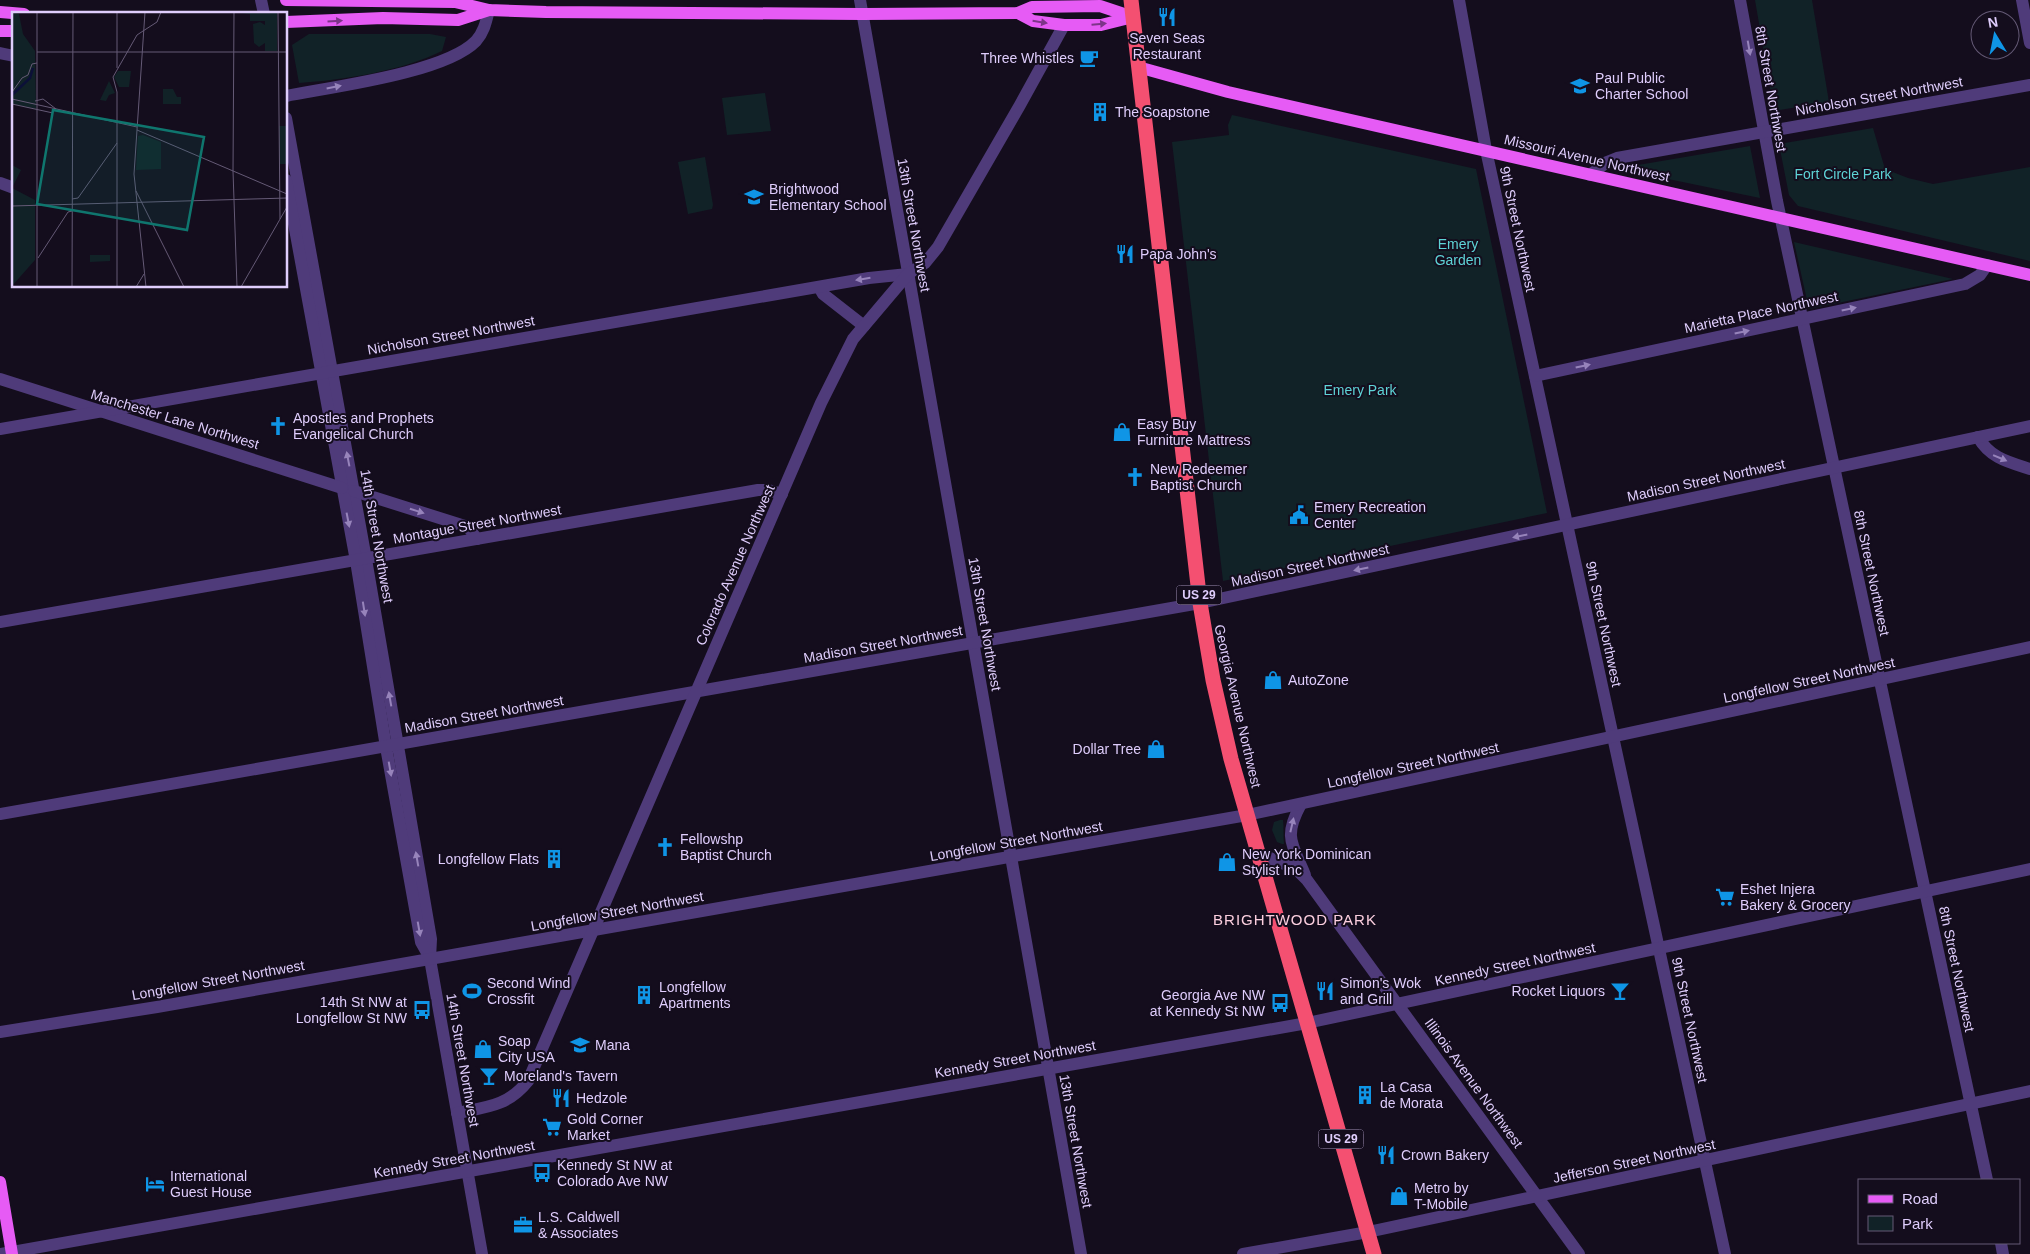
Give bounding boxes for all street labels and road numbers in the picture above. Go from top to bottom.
street label: 8th Street Northwest [1752,25,1790,153]
street label: Nicholson Street Northwest [1794,73,1964,119]
street label: Missouri Avenue Northwest [1503,131,1671,185]
street label: 13th Street Northwest [894,157,934,293]
street label: 9th Street Northwest [1497,165,1539,293]
street label: Marietta Place Northwest [1683,288,1839,336]
street label: Nicholson Street Northwest [366,312,536,358]
street label: Manchester Lane Northwest [89,386,261,452]
street label: Madison Street Northwest [1626,455,1787,505]
street label: 14th Street Northwest [357,468,397,604]
street label: Colorado Avenue Northwest [692,482,778,648]
street label: Montague Street Northwest [392,501,562,547]
street label: 8th Street Northwest [1851,509,1893,637]
street label: Madison Street Northwest [1230,540,1391,590]
street label: 13th Street Northwest [965,556,1005,692]
street label: 9th Street Northwest [1583,560,1625,688]
road number: US 29 [1176,586,1222,604]
street label: Madison Street Northwest [802,622,964,666]
street label: Georgia Avenue Northwest [1211,623,1265,789]
street label: Longfellow Street Northwest [1722,654,1896,706]
street label: Madison Street Northwest [403,692,565,736]
street label: Longfellow Street Northwest [1326,739,1500,791]
street label: Longfellow Street Northwest [928,818,1104,864]
street label: Longfellow Street Northwest [529,888,705,934]
street label: 8th Street Northwest [1936,905,1978,1033]
street label: Kennedy Street Northwest [1433,939,1597,989]
street label: 9th Street Northwest [1669,956,1711,1084]
street label: Longfellow Street Northwest [130,957,306,1003]
street label: 14th Street Northwest [443,992,483,1128]
street label: Illinois Avenue Northwest [1422,1015,1526,1151]
street label: Kennedy Street Northwest [933,1037,1097,1081]
street label: 13th Street Northwest [1056,1073,1096,1209]
road number: US 29 [1318,1130,1364,1148]
street label: Jefferson Street Northwest [1551,1136,1717,1186]
street label: Kennedy Street Northwest [372,1137,536,1181]

